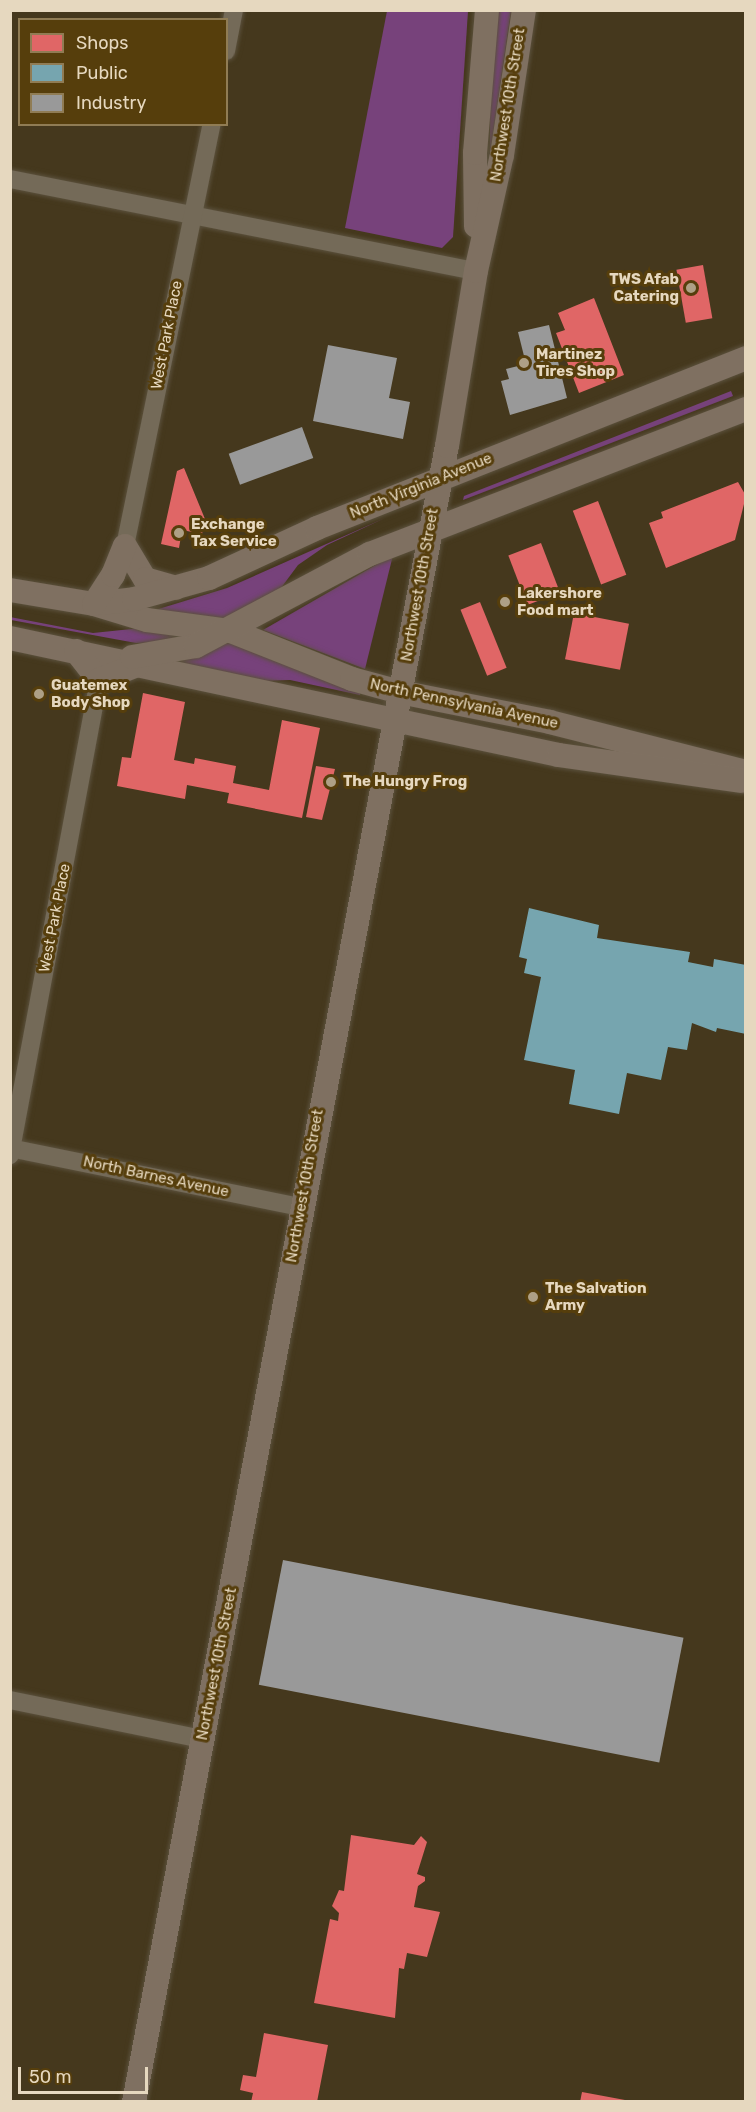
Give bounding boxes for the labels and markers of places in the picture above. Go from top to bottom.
place label: TWS Afab Catering [609,270,679,305]
marker: TWS Afab Catering [684,281,698,295]
place label: Martinez Tires Shop [536,345,615,380]
marker: Martinez Tires Shop [517,356,531,370]
place label: Exchange Tax Service [191,515,277,550]
marker: Exchange Tax Service [172,526,186,540]
place label: Lakershore Food mart [517,584,602,619]
marker: Lakershore Food mart [498,595,512,609]
place label: Guatemex Body Shop [51,676,131,711]
marker: Guatemex Body Shop [32,687,46,701]
place label: The Hungry Frog [343,773,468,791]
marker: The Hungry Frog [324,775,338,789]
place label: The Salvation Army [545,1279,647,1314]
marker: The Salvation Army [526,1290,540,1304]

